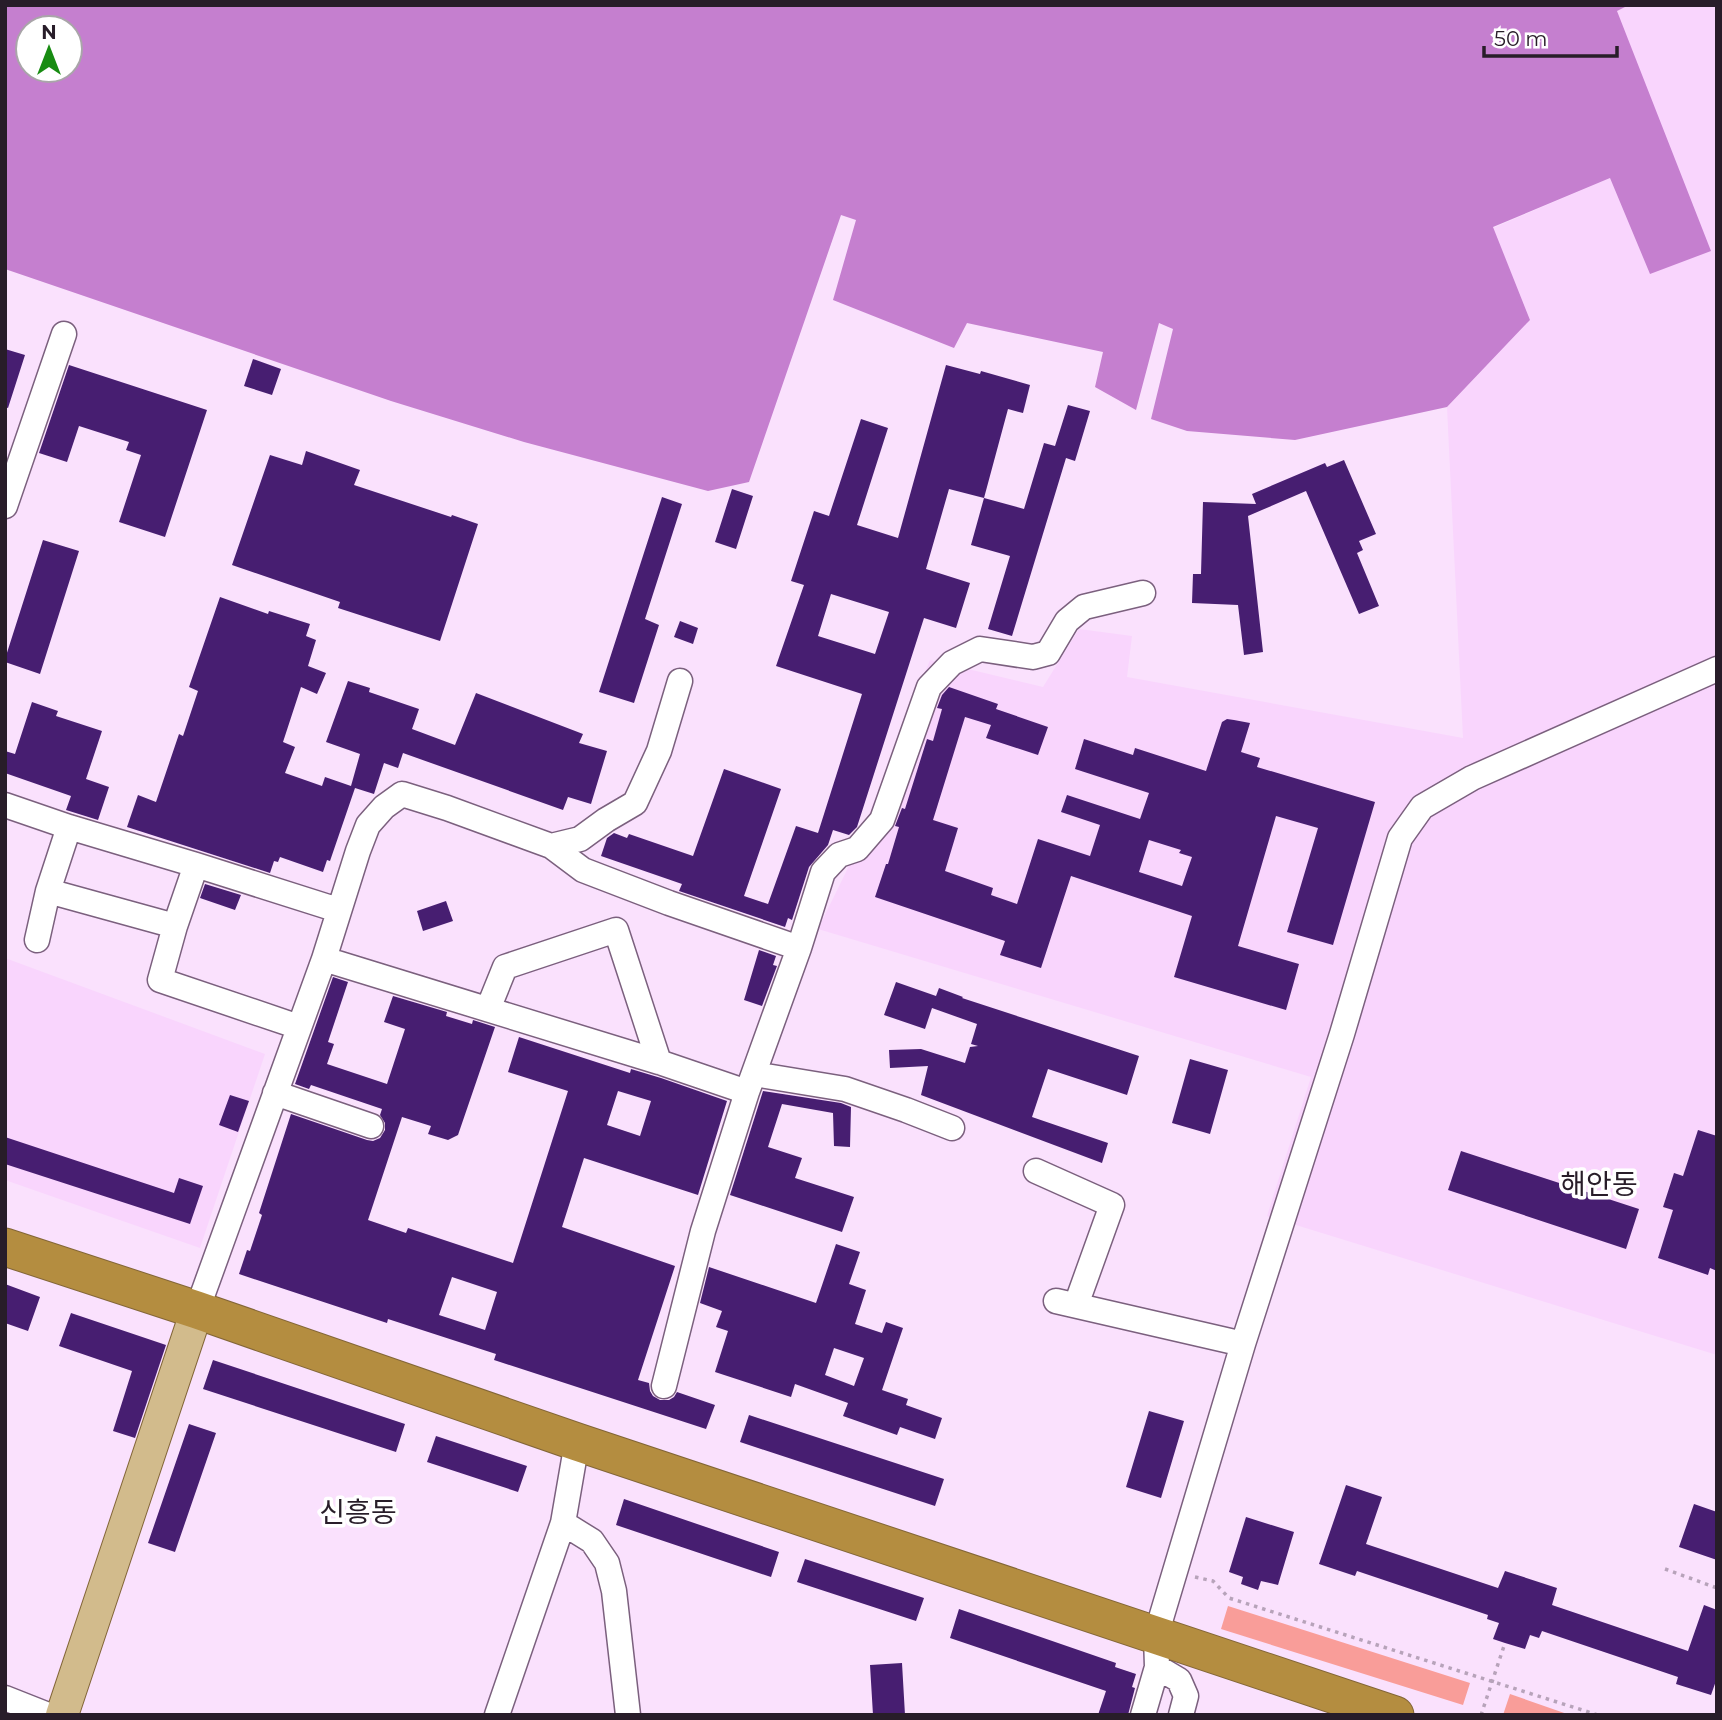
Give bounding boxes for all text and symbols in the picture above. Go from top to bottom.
north arrow [14,14,84,84]
scale bar [1484,14,1617,58]
text: N [41,21,57,44]
text: 50 m [1494,26,1548,51]
district label: 해안동 [1560,1167,1638,1201]
district label: 신흥동 [319,1495,397,1529]

